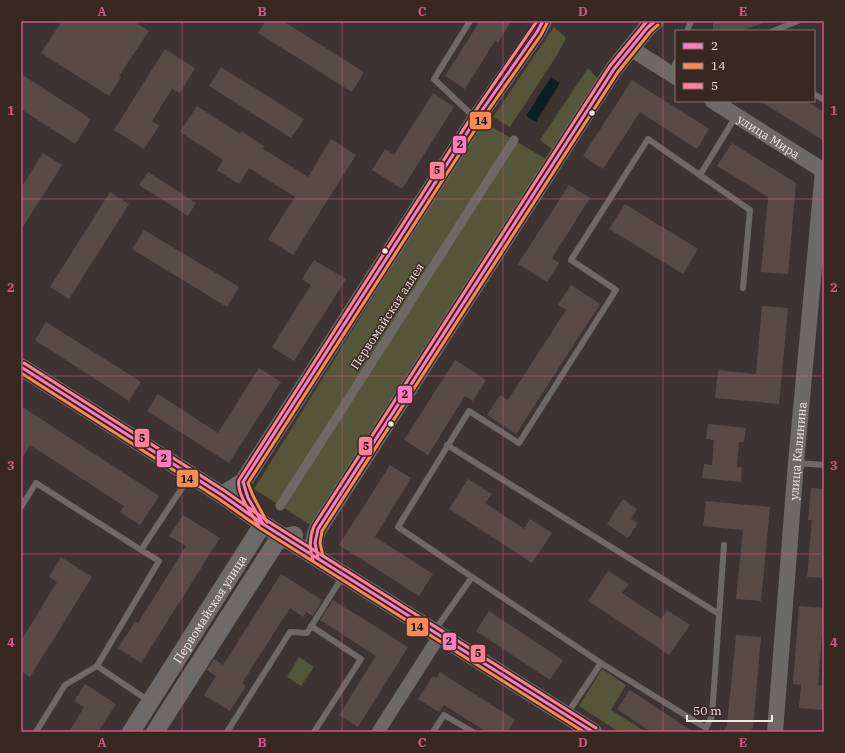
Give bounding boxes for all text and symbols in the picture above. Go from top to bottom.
text: A [97,3,107,20]
text: B [257,3,267,20]
text: C [418,3,427,20]
text: D [578,3,588,20]
text: E [739,3,747,20]
legend [675,30,815,102]
text: 2 [711,38,718,53]
text: 14 [711,58,725,73]
text: 5 [711,78,718,93]
text: 1 [7,102,15,119]
text: 1 [830,102,838,119]
unlabelled marker [587,108,597,118]
line badge: 14 [469,111,492,130]
street label: улица Мира [735,111,803,162]
text: 14 [474,114,488,128]
line badge: 2 [452,135,467,154]
text: 2 [457,137,463,151]
line badge: 5 [429,161,445,180]
text: 5 [434,163,440,177]
unlabelled marker [380,246,390,256]
street label: Первомайская аллея [347,260,427,372]
text: 2 [7,279,15,296]
text: 2 [830,279,838,296]
line badge: 2 [397,385,413,404]
text: 2 [402,387,408,401]
street label: улица Калинина [786,401,809,501]
unlabelled marker [386,419,396,429]
line badge: 5 [134,428,150,448]
text: 5 [139,431,145,445]
line badge: 5 [358,436,373,456]
text: 5 [363,439,369,453]
line badge: 2 [156,449,172,468]
text: 2 [161,451,167,465]
text: 3 [7,457,15,474]
text: 3 [830,457,838,474]
line badge: 14 [176,469,199,488]
text: 14 [180,472,194,486]
street label: Первомайская улица [169,551,249,666]
line badge: 14 [406,617,429,637]
text: 14 [410,620,424,634]
line badge: 2 [442,632,457,651]
text: 4 [7,634,15,651]
text: 2 [446,634,452,648]
text: 4 [830,634,838,651]
line badge: 5 [470,644,486,663]
text: 5 [475,646,481,660]
scale bar [687,697,772,723]
text: 50 m [693,703,722,718]
text: A [97,734,107,751]
text: B [257,734,267,751]
text: C [418,734,427,751]
text: D [578,734,588,751]
text: E [739,734,747,751]

